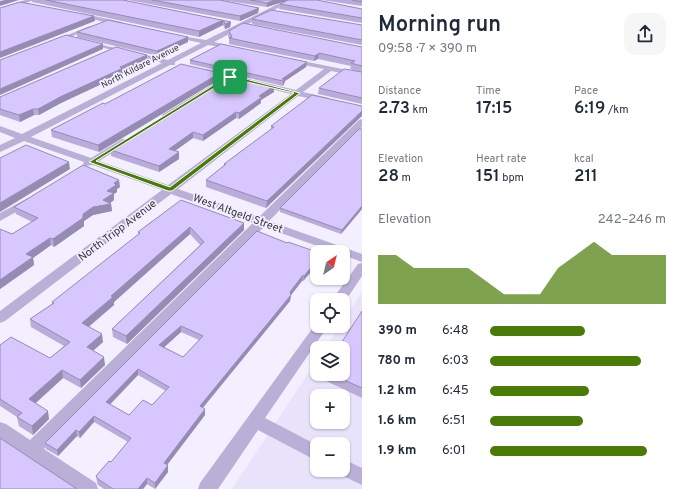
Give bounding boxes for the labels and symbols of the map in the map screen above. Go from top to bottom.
street label: North Kildare Avenue [99,42,181,91]
pin [213,60,247,94]
street label: West Altgeld Street [191,191,284,237]
street label: North Tripp Avenue [76,197,160,265]
north arrow [310,245,350,285]

